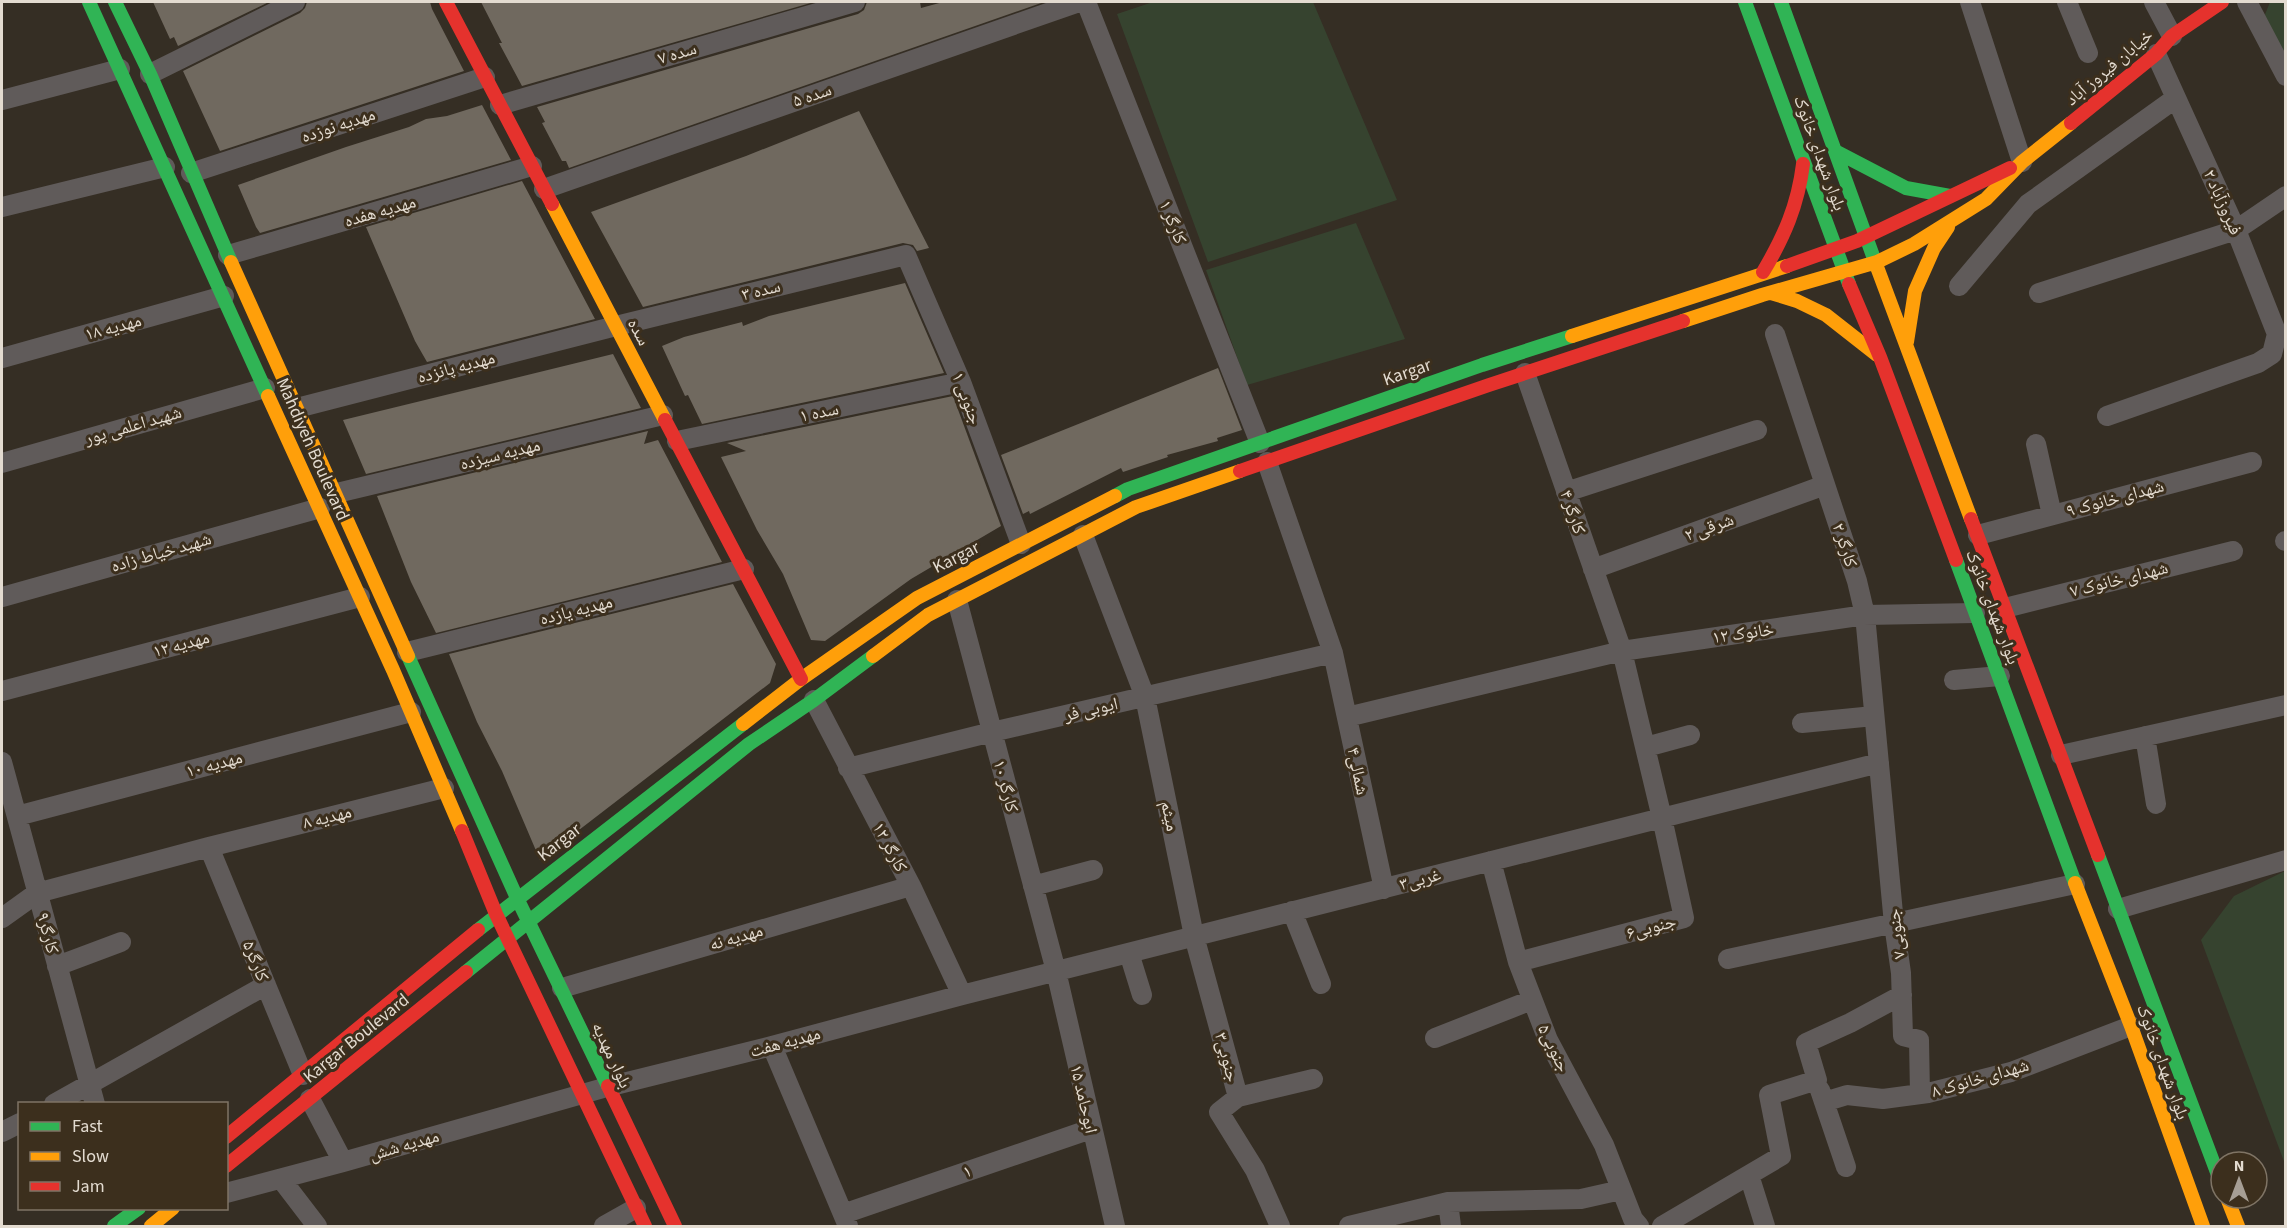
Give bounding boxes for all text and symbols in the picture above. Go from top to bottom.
street label: خیابان فیروز آباد [2060,23,2159,112]
street label: سده ۷ [655,36,700,71]
street label: سده ۵ [789,77,835,114]
street label: بلوار شهدای خانوک [1787,92,1852,214]
street label: مهدیه نوزده [298,102,378,149]
street label: فیروزآباد ۲ [2197,165,2248,239]
street label: مهدیه هفده [341,189,419,234]
street label: کارگر ۱ [1152,196,1193,248]
street label: سده ۳ [739,274,783,307]
street label: مهدیه ۱۸ [82,308,144,347]
street label: سده [621,314,656,350]
street label: مهدیه پانزده [415,345,498,390]
street label: Kargar [1380,352,1435,392]
street label: ۱ جنوبی [945,368,988,428]
street label: Mahdiyeh Boulevard [270,374,355,525]
street label: سده ۱ [797,396,841,429]
street label: شهید اعلمی پور [81,400,185,452]
street label: مهدیه سیزده [457,432,543,477]
street label: شهدای خانوک ۹ [2063,473,2167,524]
street label: کارگر ۴ [1553,487,1592,538]
street label: شرقی ۲ [1681,507,1737,548]
street label: کارگر ۲ [1826,520,1864,571]
street label: شهید خیاط زاده [108,526,214,579]
street label: Kargar [928,535,985,580]
street label: بلوار شهدای خانوک [1959,546,2026,668]
street label: شهدای خانوک ۷ [2067,555,2171,604]
street label: مهدیه یازده [537,589,615,632]
street label: خانوک ۱۲ [1711,617,1776,650]
street label: مهدیه ۱۲ [150,625,212,664]
street label: ایوبی فر [1061,691,1121,728]
street label: مهدیه ۱۰ [183,745,245,784]
street label: شمالی۴ [1340,745,1375,797]
street label: کارگر ۱۰ [987,757,1025,816]
street label: مهدیه ۸ [300,799,354,836]
street label: میثم [1154,799,1185,834]
street label: Kargar [532,817,587,868]
street label: کارگر ۱۲ [866,818,913,877]
street label: غربی۳ [1397,862,1444,897]
street label: جنوبی۷ [1881,907,1912,961]
street label: جنوبی۶ [1623,909,1679,946]
street label: کارگر۹ [30,910,65,957]
street label: مهدیه نه [706,918,766,957]
street label: کارگر۵ [236,937,275,986]
street label: Kargar Boulevard [298,988,415,1089]
street label: بلوار شهدای خانوک [2130,1001,2195,1123]
street label: بلوار مهدیه [585,1018,638,1092]
street label: جنوبی۵ [1531,1020,1576,1076]
street label: مهدیه هفت [747,1021,823,1064]
street label: جنوبی۳ [1208,1029,1245,1085]
street label: شهدای خانوک ۸ [1928,1053,2032,1104]
street label: ابوحامد ۱۵ [1063,1062,1104,1136]
legend [18,1102,228,1210]
text: Fast [72,1114,103,1139]
street label: مهدیه شش [366,1124,442,1167]
text: Slow [72,1144,109,1169]
north arrow [2209,1150,2269,1210]
text: N [2234,1155,2244,1177]
street label: ۱ [959,1158,975,1185]
text: Jam [72,1174,105,1199]

